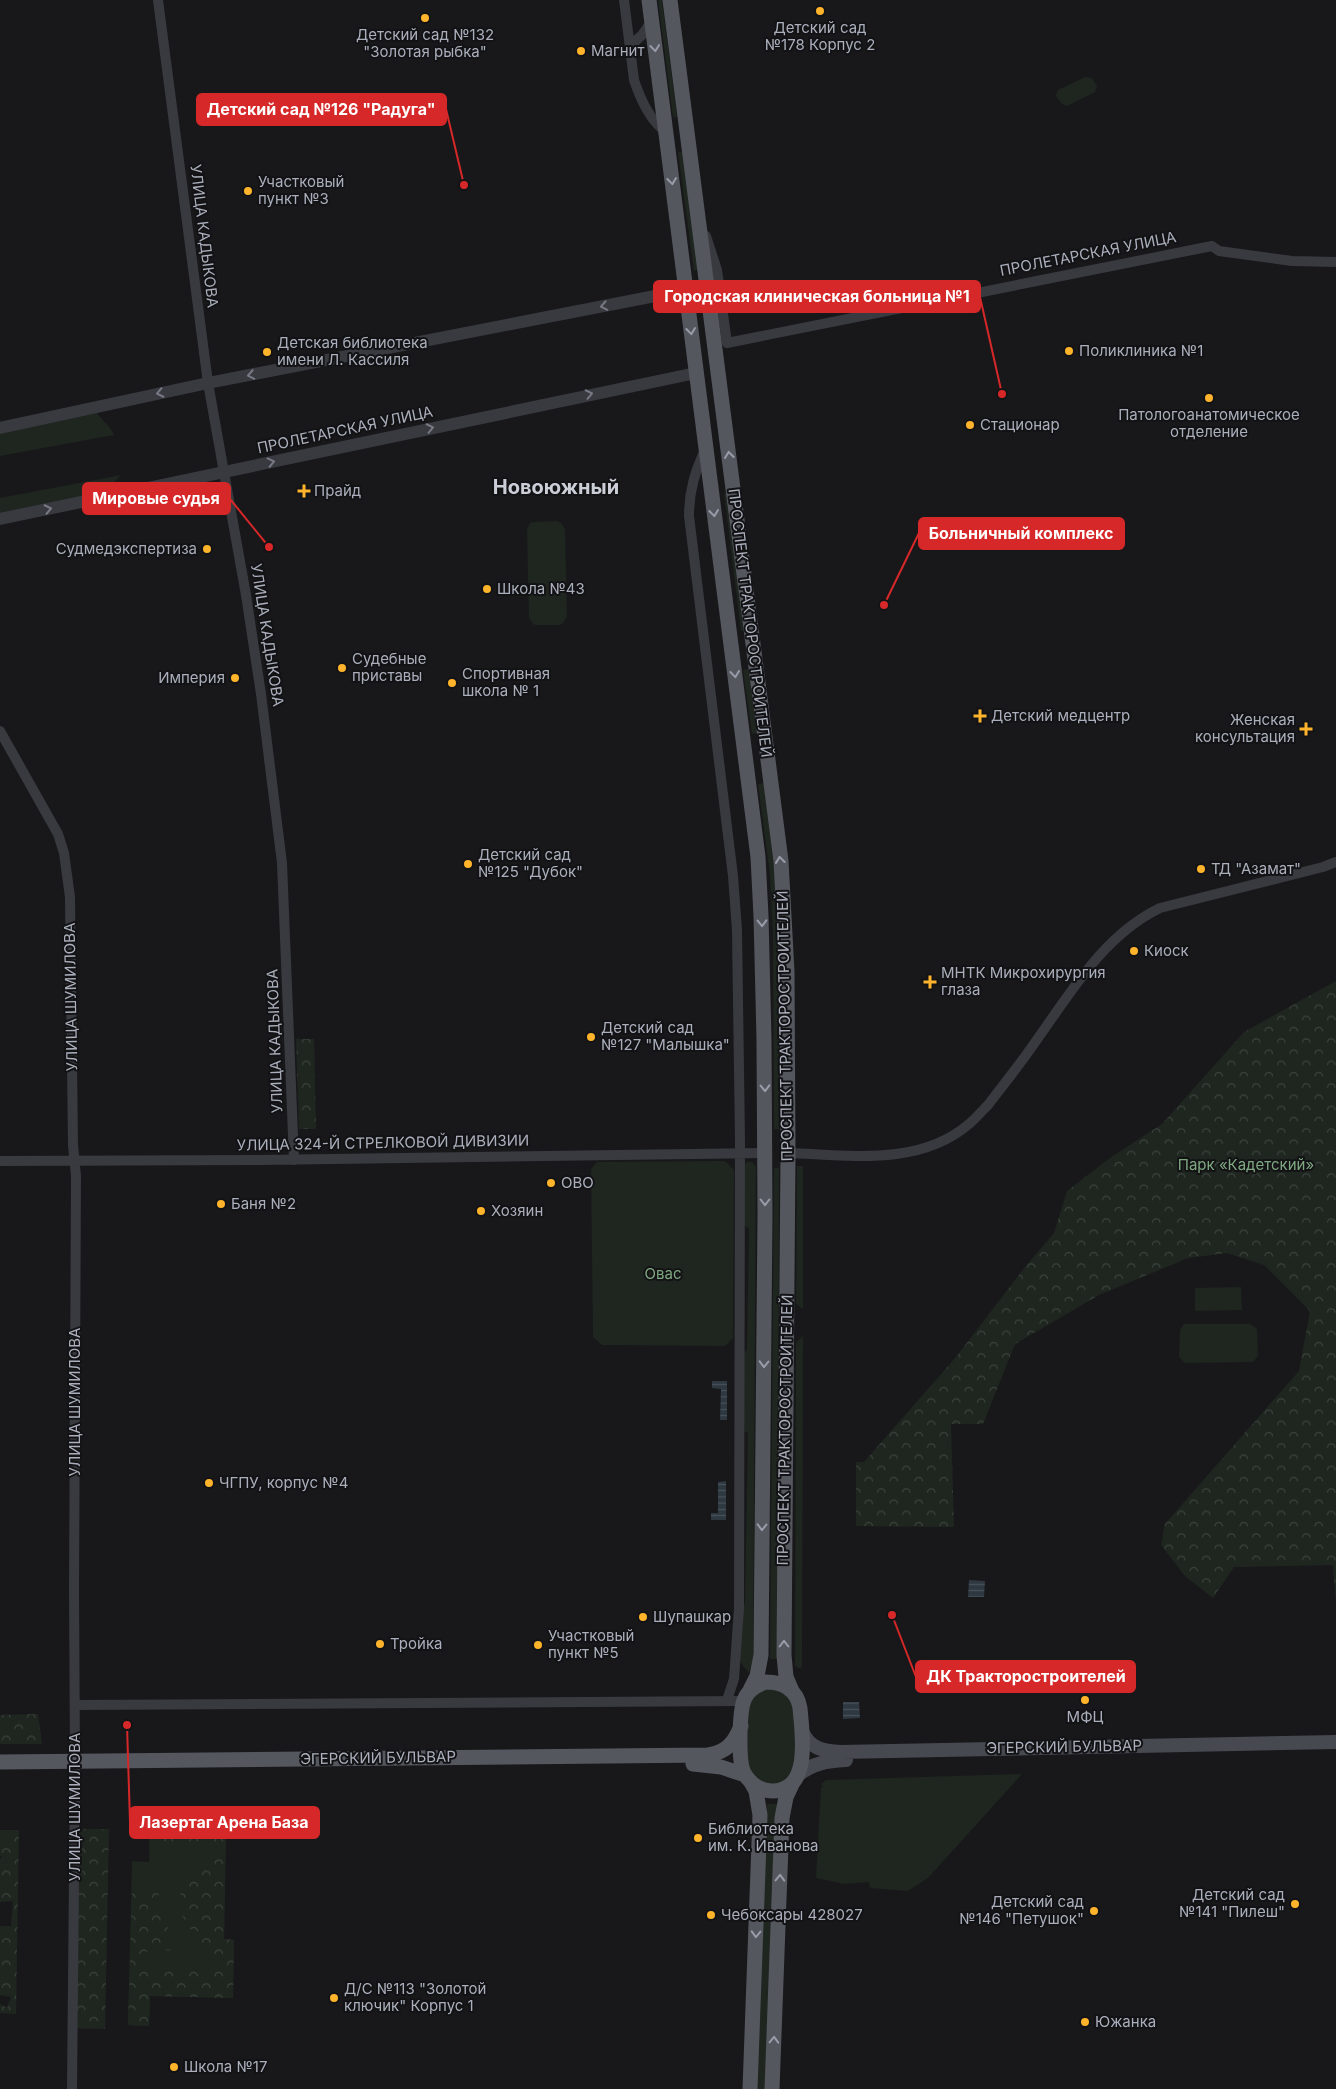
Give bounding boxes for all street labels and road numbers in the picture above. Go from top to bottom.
street label: УЛИЦА КАДЫКОВА [186,163,223,309]
street label: ПРОЛЕТАРСКАЯ УЛИЦА [998,227,1178,280]
street label: ПРОЛЕТАРСКАЯ УЛИЦА [255,402,434,457]
street label: ПРОСПЕКТ ТРАКТОРОСТРОИТЕЛЕЙ [725,487,776,759]
street label: УЛИЦА КАДЫКОВА [247,562,288,708]
street label: ПРОСПЕКТ ТРАКТОРОСТРОИТЕЛЕЙ [773,890,796,1162]
street label: УЛИЦА ШУМИЛОВА [60,922,81,1072]
street label: УЛИЦА КАДЫКОВА [262,968,287,1114]
street label: УЛИЦА 324-Й СТРЕЛКОВОЙ ДИВИЗИИ [237,1130,529,1155]
street label: ПРОСПЕКТ ТРАКТОРОСТРОИТЕЛЕЙ [773,1294,796,1566]
street label: УЛИЦА ШУМИЛОВА [65,1328,84,1476]
street label: УЛИЦА ШУМИЛОВА [65,1733,84,1881]
street label: ЭГЕРСКИЙ БУЛЬВАР [986,1736,1142,1757]
street label: ЭГЕРСКИЙ БУЛЬВАР [300,1747,456,1768]

